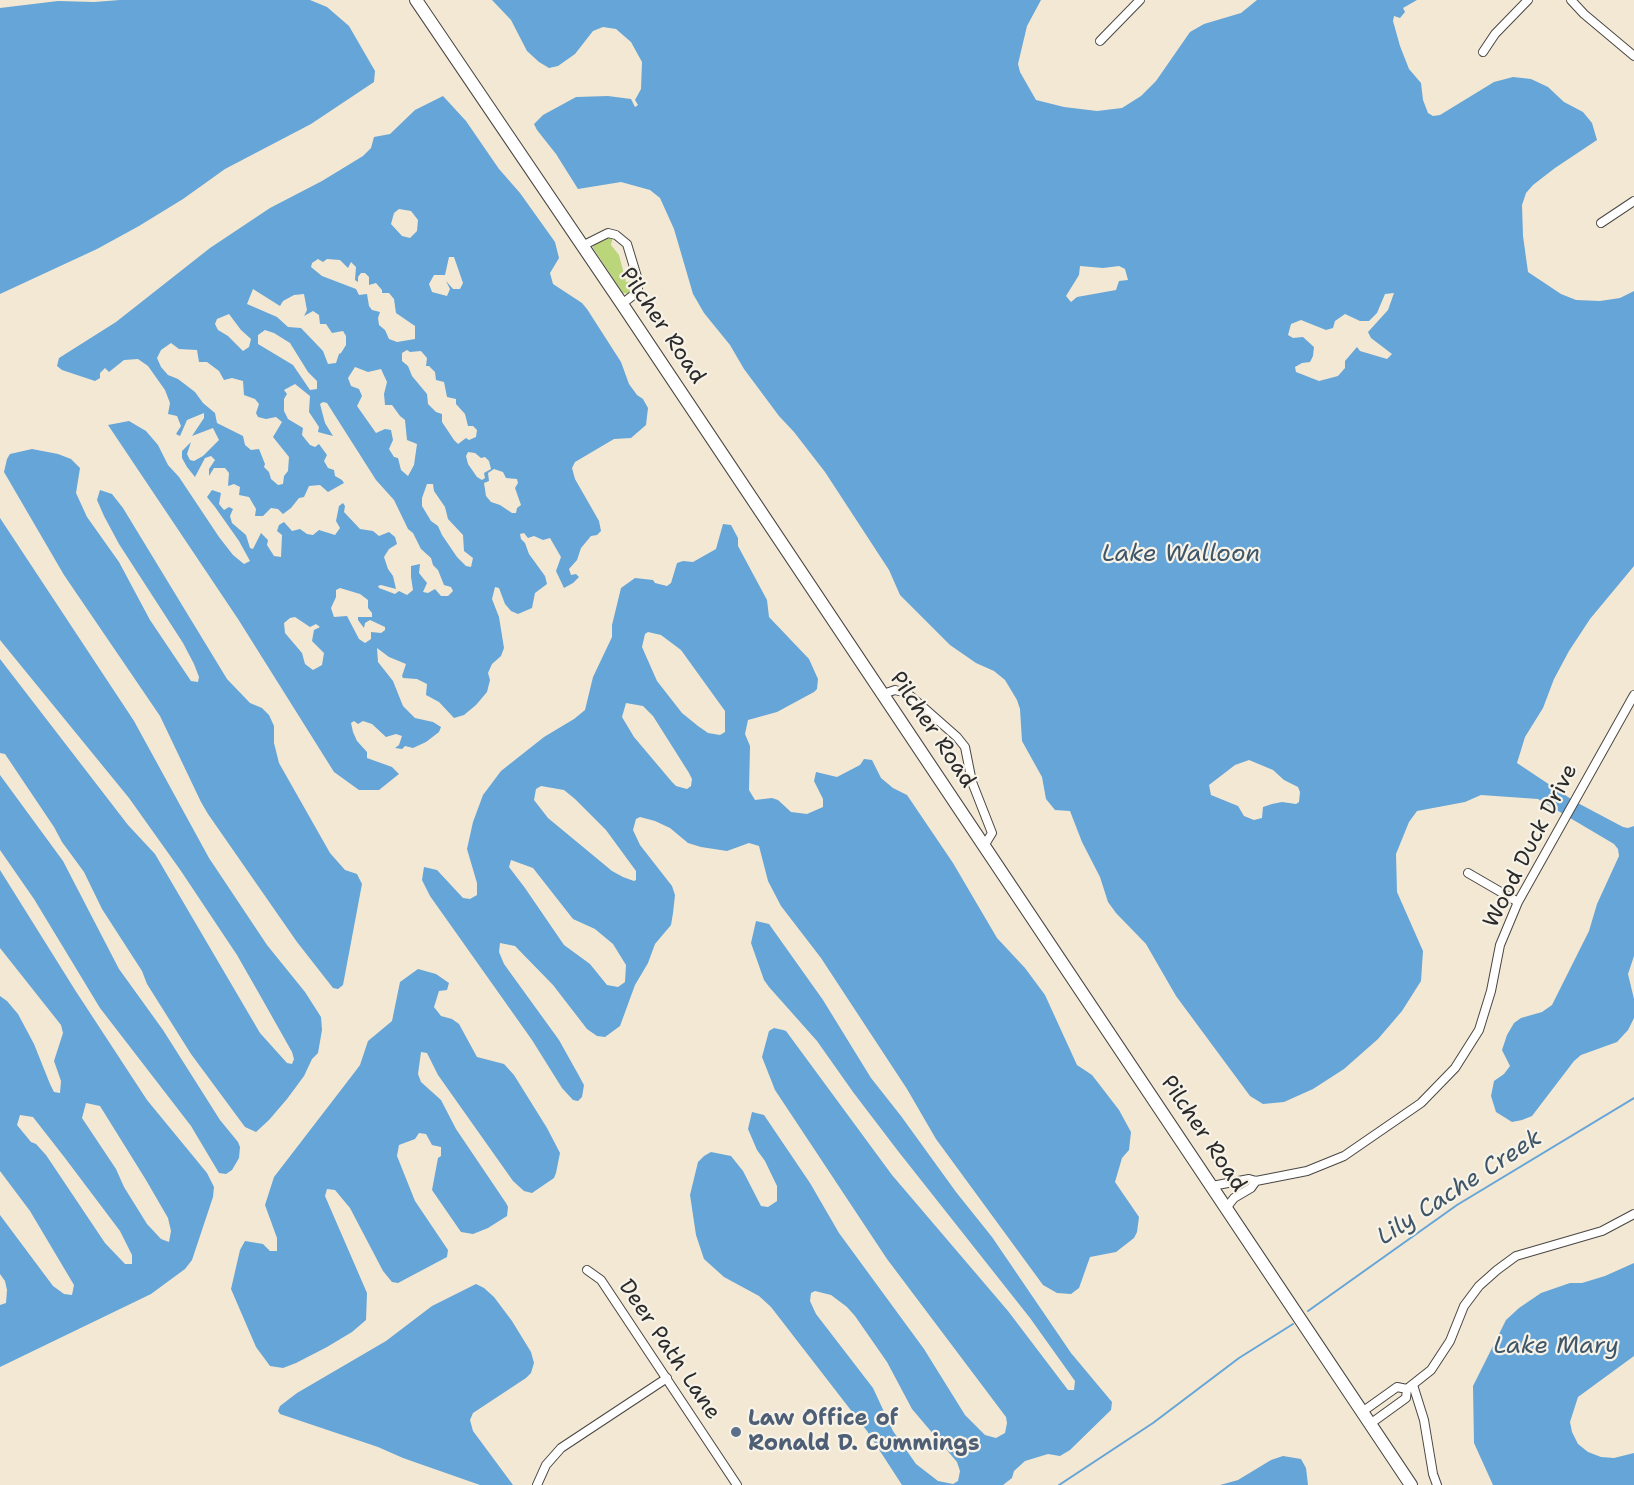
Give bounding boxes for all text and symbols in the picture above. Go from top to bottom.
street label: Pilcher Road [613,263,711,389]
water label: Lake Walloon [1102,541,1260,569]
street label: Pilcher Road [883,667,981,793]
street label: Wood Duck Drive [1478,760,1584,932]
street label: Pilcher Road [1154,1071,1252,1197]
water label: Lily Cache Creek [1372,1124,1548,1252]
street label: Deer Path Lane [612,1275,726,1425]
water label: Lake Mary [1493,1333,1619,1361]
place label: Law Office of Ronald D. Cummings [748,1406,980,1458]
marker: Law Office of Ronald D. Cummings [729,1425,743,1439]

